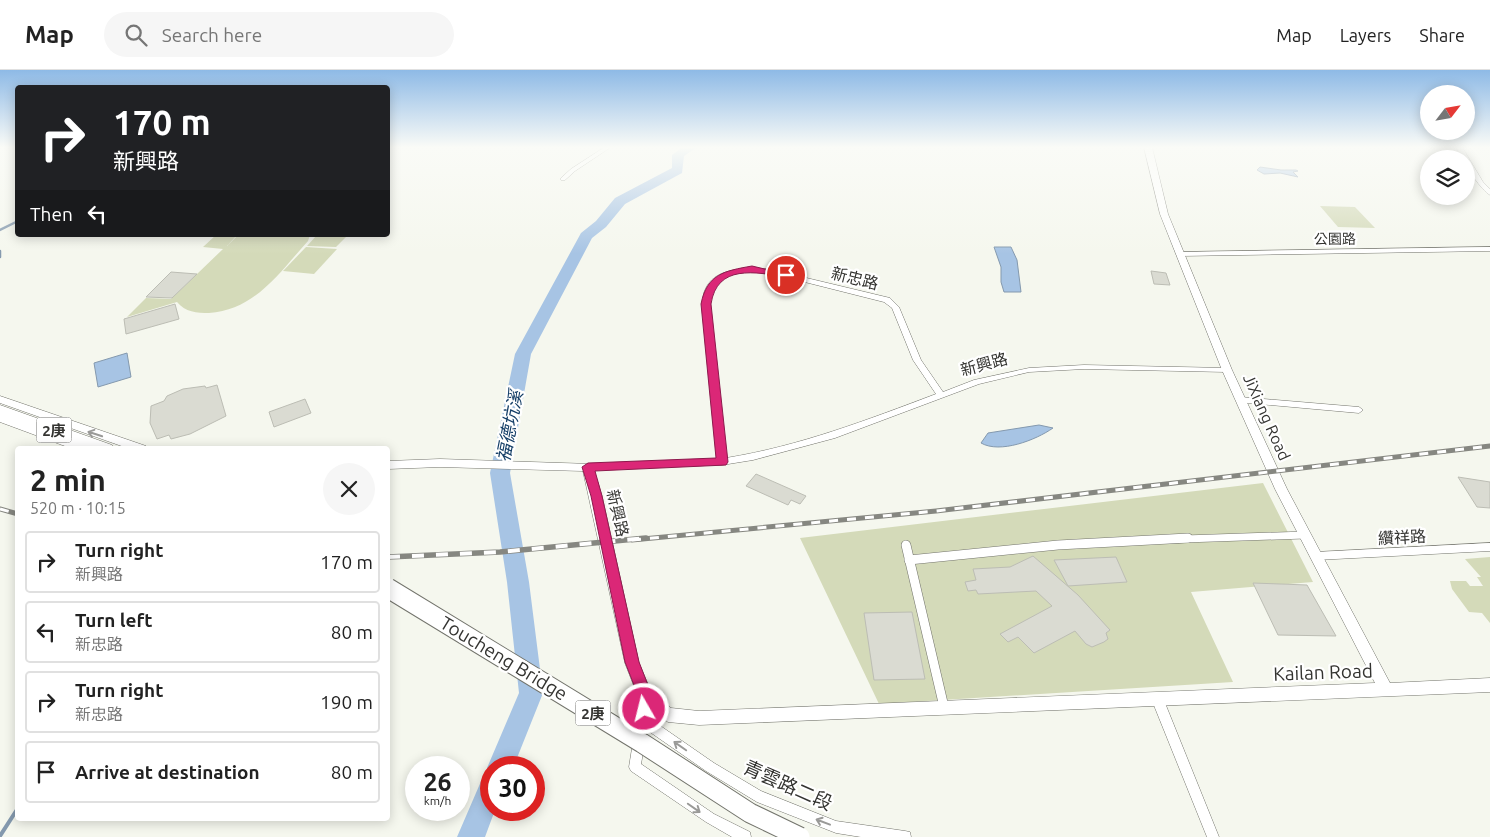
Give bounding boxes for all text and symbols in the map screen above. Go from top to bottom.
search box [104,12,454,57]
text: Map [25,21,74,48]
icon: search [122,21,150,49]
text: Search here [162,24,262,46]
text: Map [1276,25,1312,45]
text: Layers [1340,25,1391,45]
text: Share [1419,25,1465,45]
north arrow [1420,85,1475,140]
map controls [1420,85,1475,205]
text: 170 m [113,102,211,142]
icon: right [30,105,95,170]
text: 新興路 [113,148,179,173]
button: layers [1420,150,1475,205]
icon: left [83,200,111,228]
text: Then [30,203,73,225]
street label: 公園路 [1314,231,1356,247]
pin [765,254,807,296]
icon: arrive [772,261,800,289]
street label: 新忠路 [830,263,880,293]
street label: 新興路 [958,349,1010,379]
street label: JiXiang Road [1240,371,1294,463]
water label: 福德坑溪 [492,386,526,463]
road number: 2庚 [36,418,72,442]
one-way arrow [87,428,103,438]
text: 2 min [30,463,106,497]
button: close [323,463,375,515]
street label: 新興路 [604,488,632,538]
text: 520 m · 10:15 [30,499,126,517]
street label: 纘祥路 [1378,527,1426,547]
text: Turn right [75,539,163,561]
icon: right [32,548,60,576]
text: 170 m [320,551,373,573]
text: 新興路 [75,565,123,583]
text: Turn left [75,609,153,631]
street label: Toucheng Bridge [436,611,572,705]
icon: left [32,618,60,646]
text: 80 m [331,621,373,643]
text: 新忠路 [75,635,123,653]
street label: Kailan Road [1273,659,1373,685]
text: Turn right [75,679,163,701]
position arrow [617,682,669,734]
icon: right [32,688,60,716]
text: 190 m [320,691,373,713]
road number: 2庚 [576,700,610,726]
text: 新忠路 [75,705,123,723]
one-way arrow [673,741,687,751]
speed limit sign: 30 [480,756,545,821]
street label: 青雲路二段 [740,756,836,814]
icon: arrive [32,758,60,786]
text: Arrive at destination [75,761,260,783]
text: 80 m [331,761,373,783]
text: 26 [423,768,452,796]
text: km/h [424,794,451,807]
one-way arrow [687,803,701,813]
one-way arrow [815,816,830,825]

